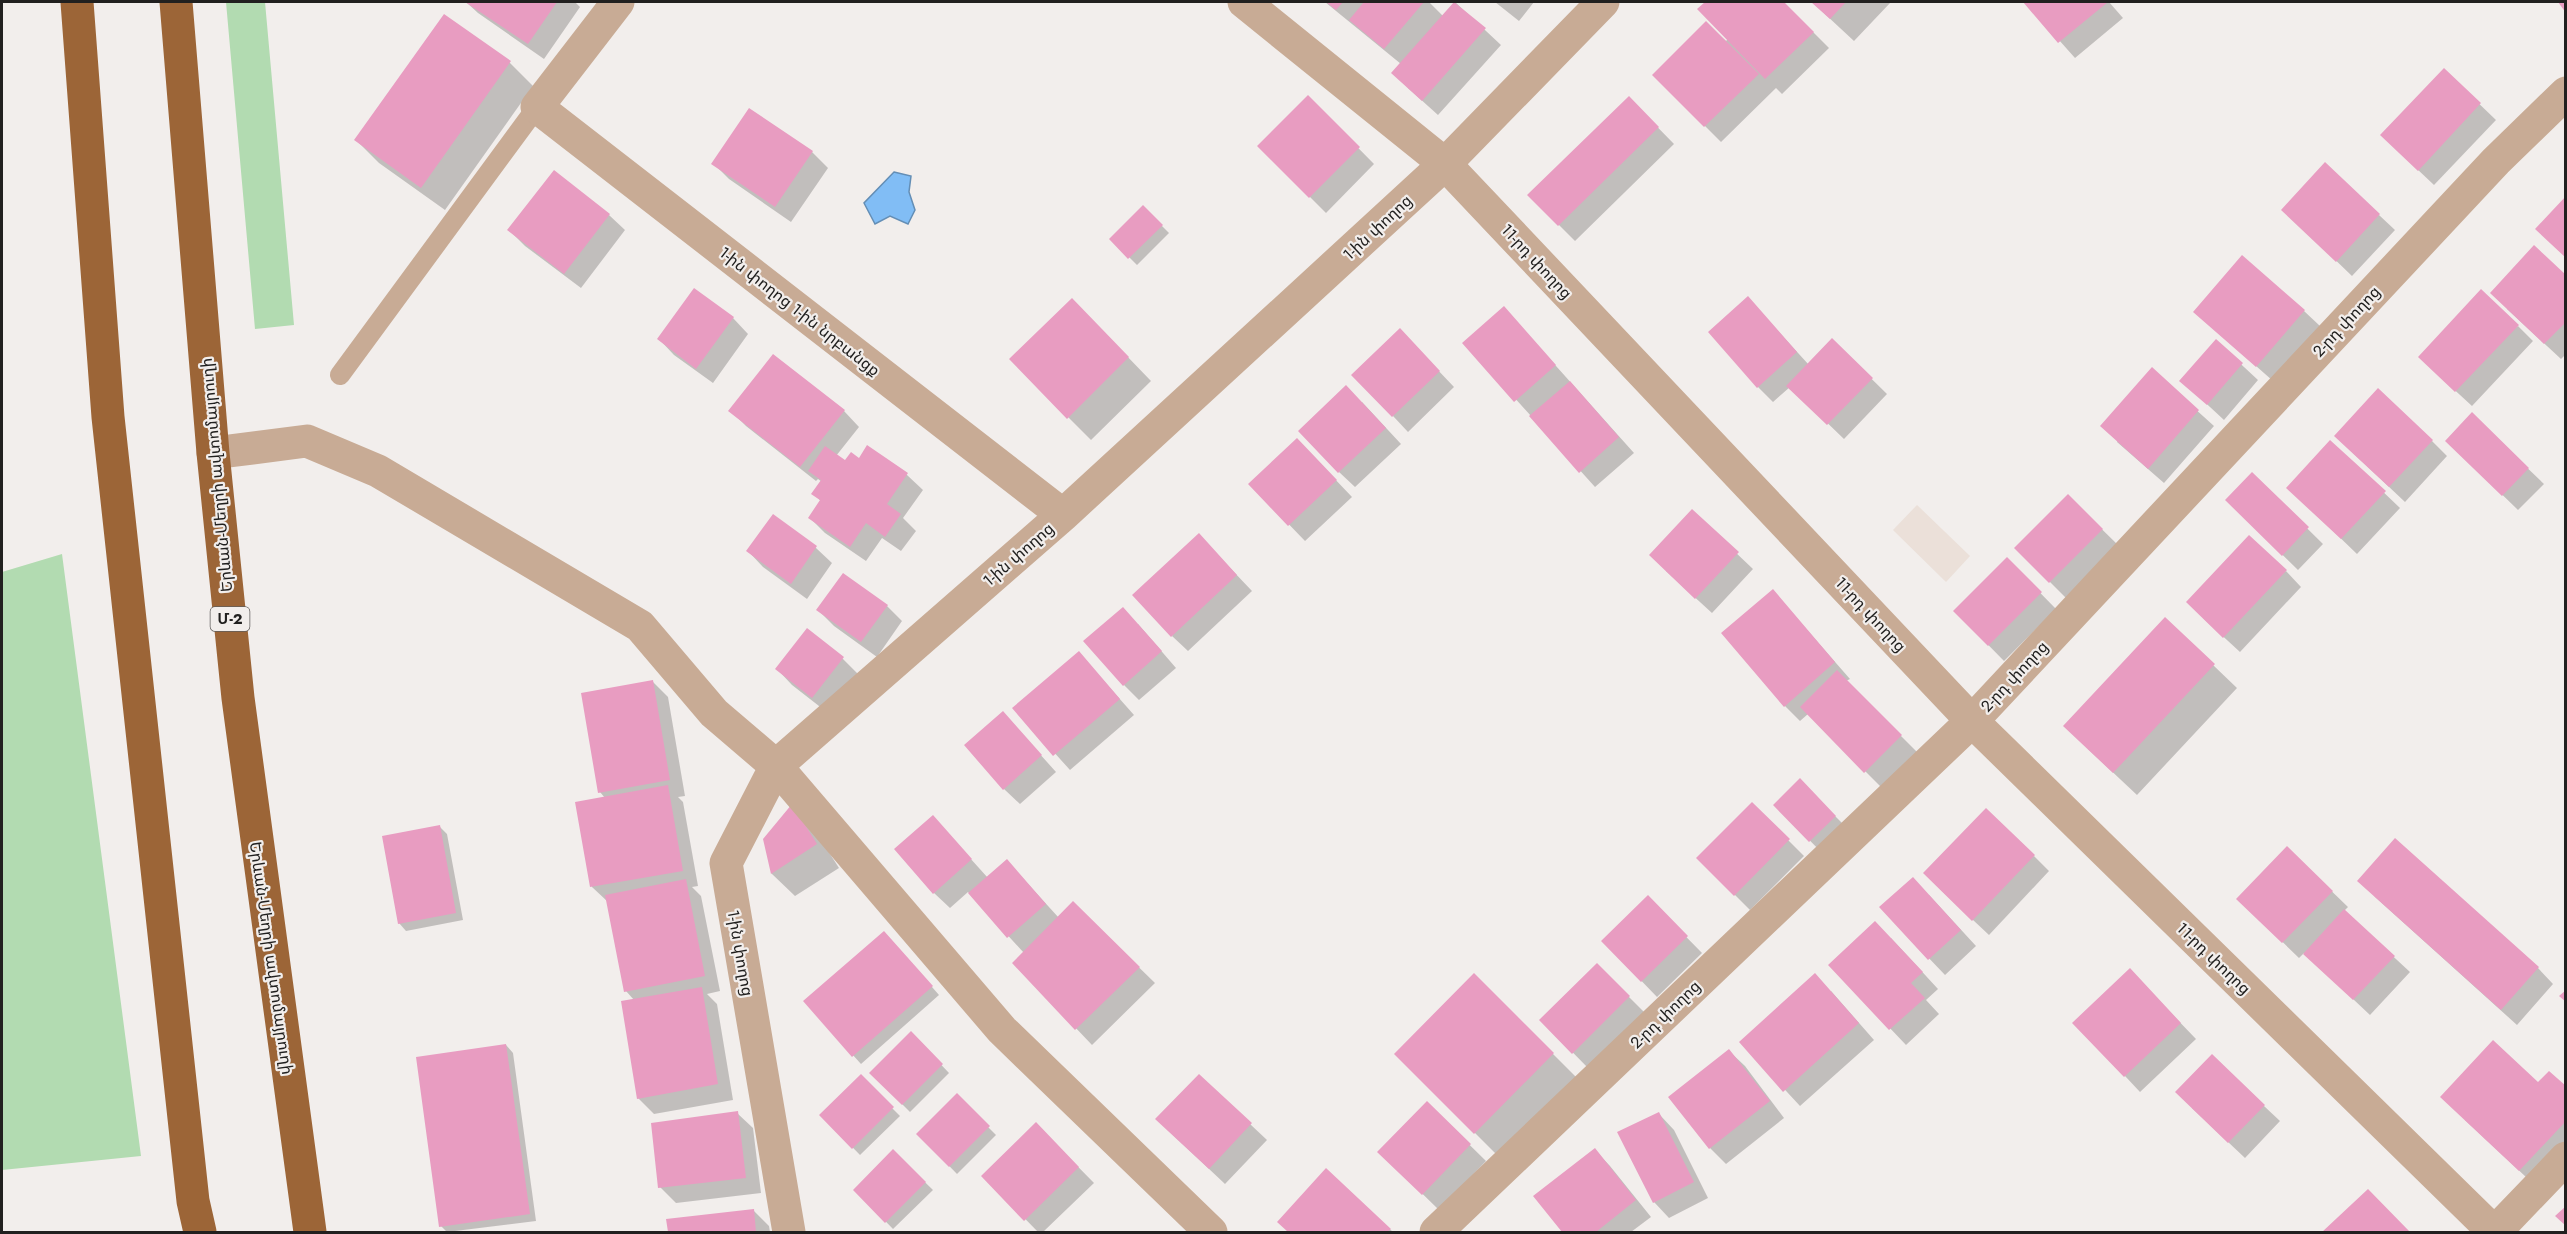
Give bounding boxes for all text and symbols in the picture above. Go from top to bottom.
street label: 1-ին փողոց [1338,189,1417,266]
street label: 11-րդ փողոց [1496,219,1577,304]
street label: 1-ին փողոց 1-ին նրբանցք [714,241,885,382]
street label: 2-րդ փողոց [2307,281,2385,362]
street label: Երևան-Մեղրի ավտոմայրուղի [195,357,238,593]
street label: 1-ին փողոց [978,517,1059,592]
street label: 11-րդ փողոց [1830,572,1911,657]
road number: Մ-2 [210,607,250,631]
street label: 2-րդ փողոց [1975,636,2053,717]
street label: Երևան-Մեղրի ավտոմայրուղի [244,840,299,1076]
street label: 1-ին փողոց [722,908,759,998]
street label: 11-րդ փողոց [2171,917,2256,1000]
street label: 2-րդ փողոց [1625,975,1706,1054]

